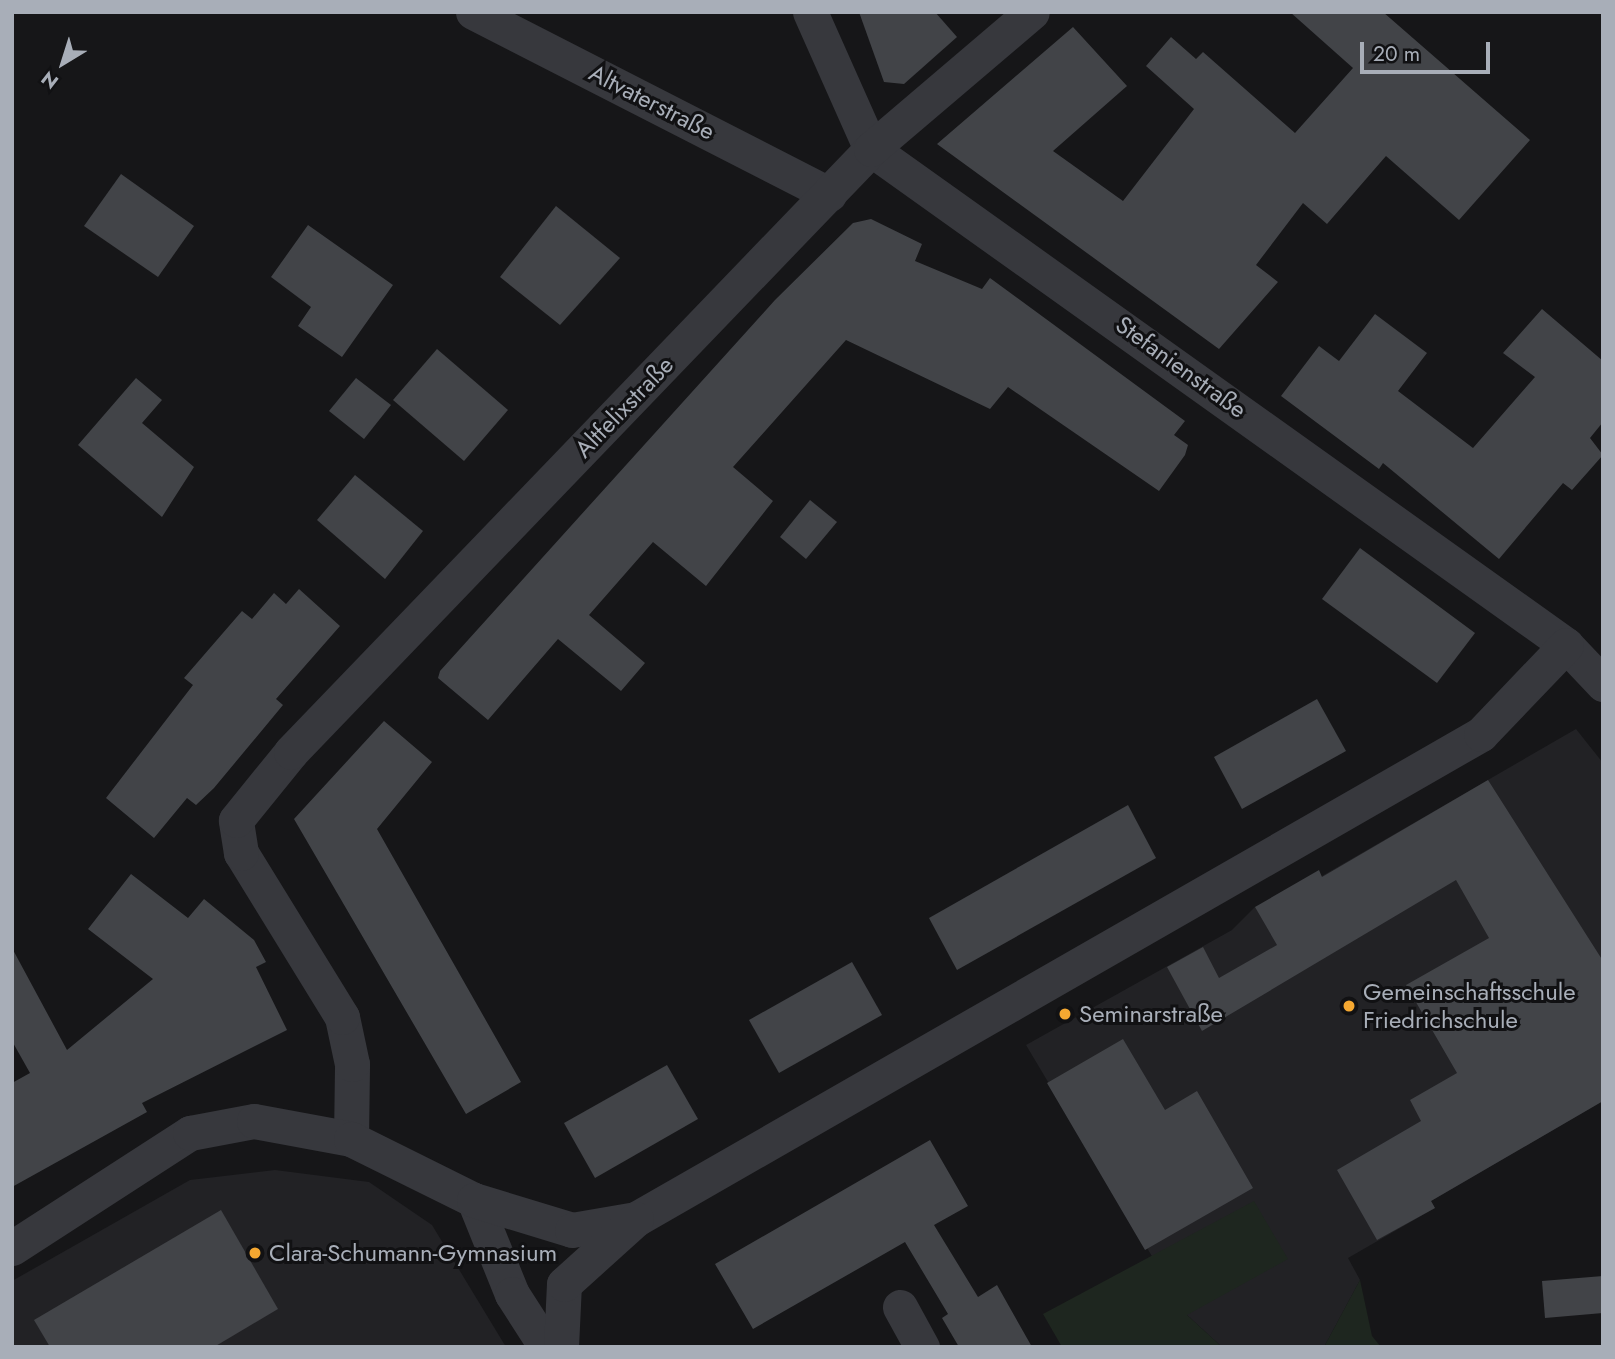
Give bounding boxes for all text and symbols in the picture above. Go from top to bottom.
north arrow [28,28,98,98]
scale bar [1363,28,1492,72]
text: 20 m [1373,39,1420,69]
street label: Altvaterstraße [585,58,719,146]
text: N [36,65,64,95]
street label: Stefanienstraße [1110,310,1252,424]
street label: Altfelixstraße [569,350,679,464]
place label: Gemeinschaftsschule Friedrichschule [1363,978,1576,1034]
marker: Gemeinschaftsschule Friedrichschule [1341,998,1357,1014]
place label: Seminarstraße [1079,1000,1223,1028]
marker: Seminarstraße [1057,1006,1073,1022]
place label: Clara-Schumann-Gymnasium [269,1239,557,1267]
marker: Clara-Schumann-Gymnasium [247,1245,263,1261]

